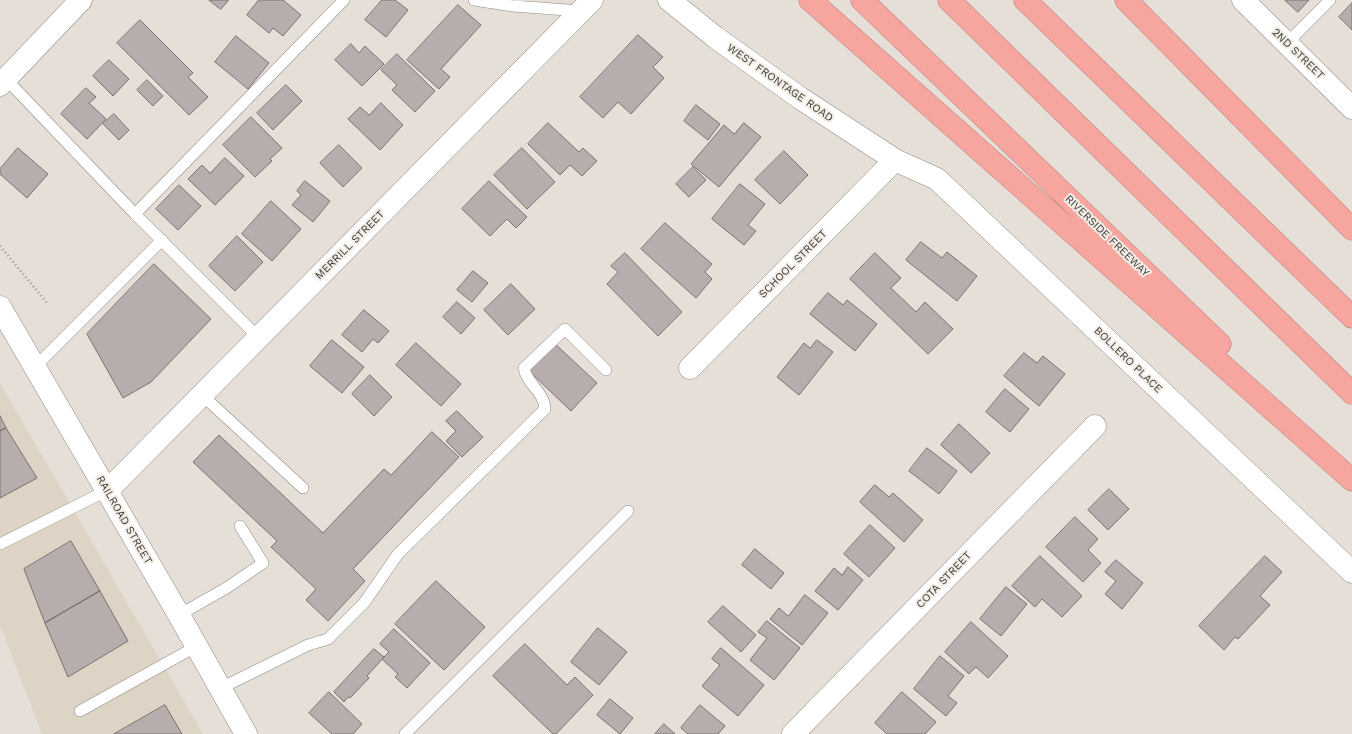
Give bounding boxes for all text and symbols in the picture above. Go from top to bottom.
street label: 2ND STREET [1269,26,1327,82]
street label: WEST FRONTAGE ROAD [724,41,836,125]
street label: RIVERSIDE FREEWAY [1062,192,1152,280]
street label: MERRILL STREET [313,208,387,282]
street label: SCHOOL STREET [756,227,830,301]
street label: BOLLERO PLACE [1091,324,1165,396]
street label: RAILROAD STREET [93,473,155,567]
street label: COTA STREET [914,549,974,611]

